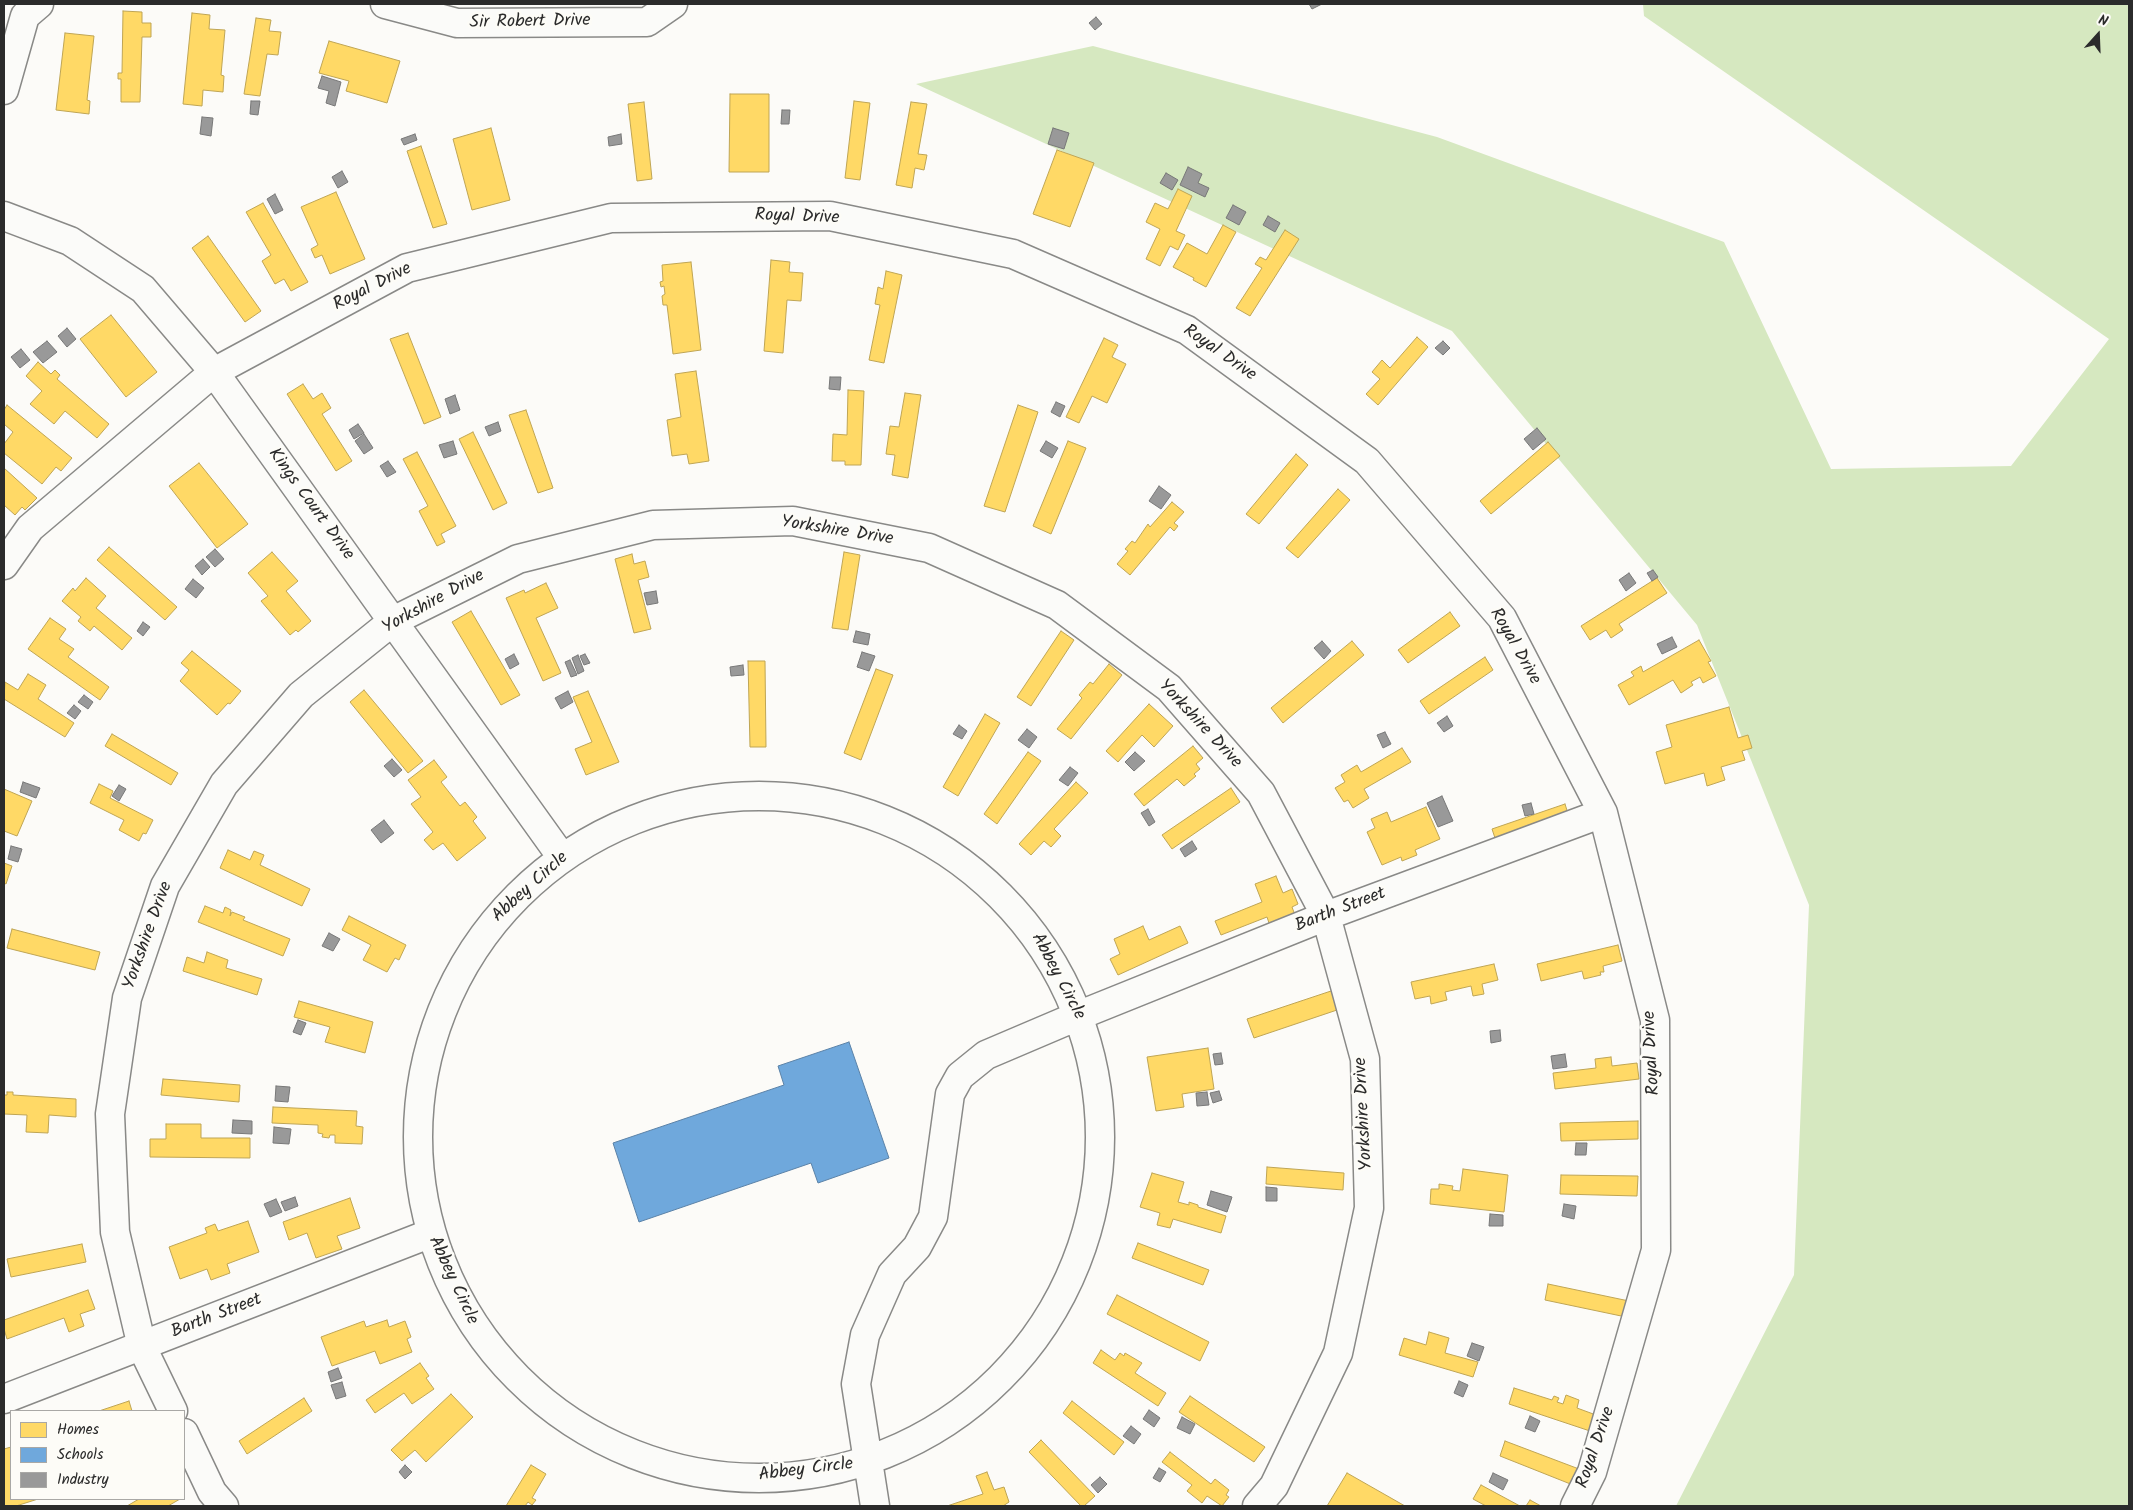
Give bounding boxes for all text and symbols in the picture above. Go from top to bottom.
text: N [2095,9,2111,33]
north arrow [2073,10,2123,60]
street label: Sir Robert Drive [469,11,591,35]
street label: Royal Drive [754,206,840,230]
street label: Royal Drive [330,259,416,317]
street label: Royal Drive [1178,321,1260,387]
street label: Kings Court Drive [262,445,358,565]
street label: Yorkshire Drive [779,512,895,552]
street label: Yorkshire Drive [379,566,489,640]
street label: Royal Drive [1483,605,1545,689]
street label: Yorkshire Drive [1152,676,1246,774]
street label: Abbey Circle [488,848,574,928]
street label: Yorkshire Drive [119,879,179,993]
street label: Barth Street [1293,884,1389,938]
street label: Abbey Circle [1025,930,1089,1024]
street label: Royal Drive [1640,1010,1666,1096]
street label: Yorkshire Drive [1351,1057,1379,1171]
street label: Abbey Circle [422,1233,482,1329]
street label: Barth Street [169,1290,265,1344]
street label: Royal Drive [1573,1404,1621,1492]
legend [10,1410,185,1500]
text: Homes [57,1418,99,1442]
text: Schools [57,1443,103,1467]
street label: Abbey Circle [757,1454,855,1488]
text: Industry [57,1468,109,1492]

